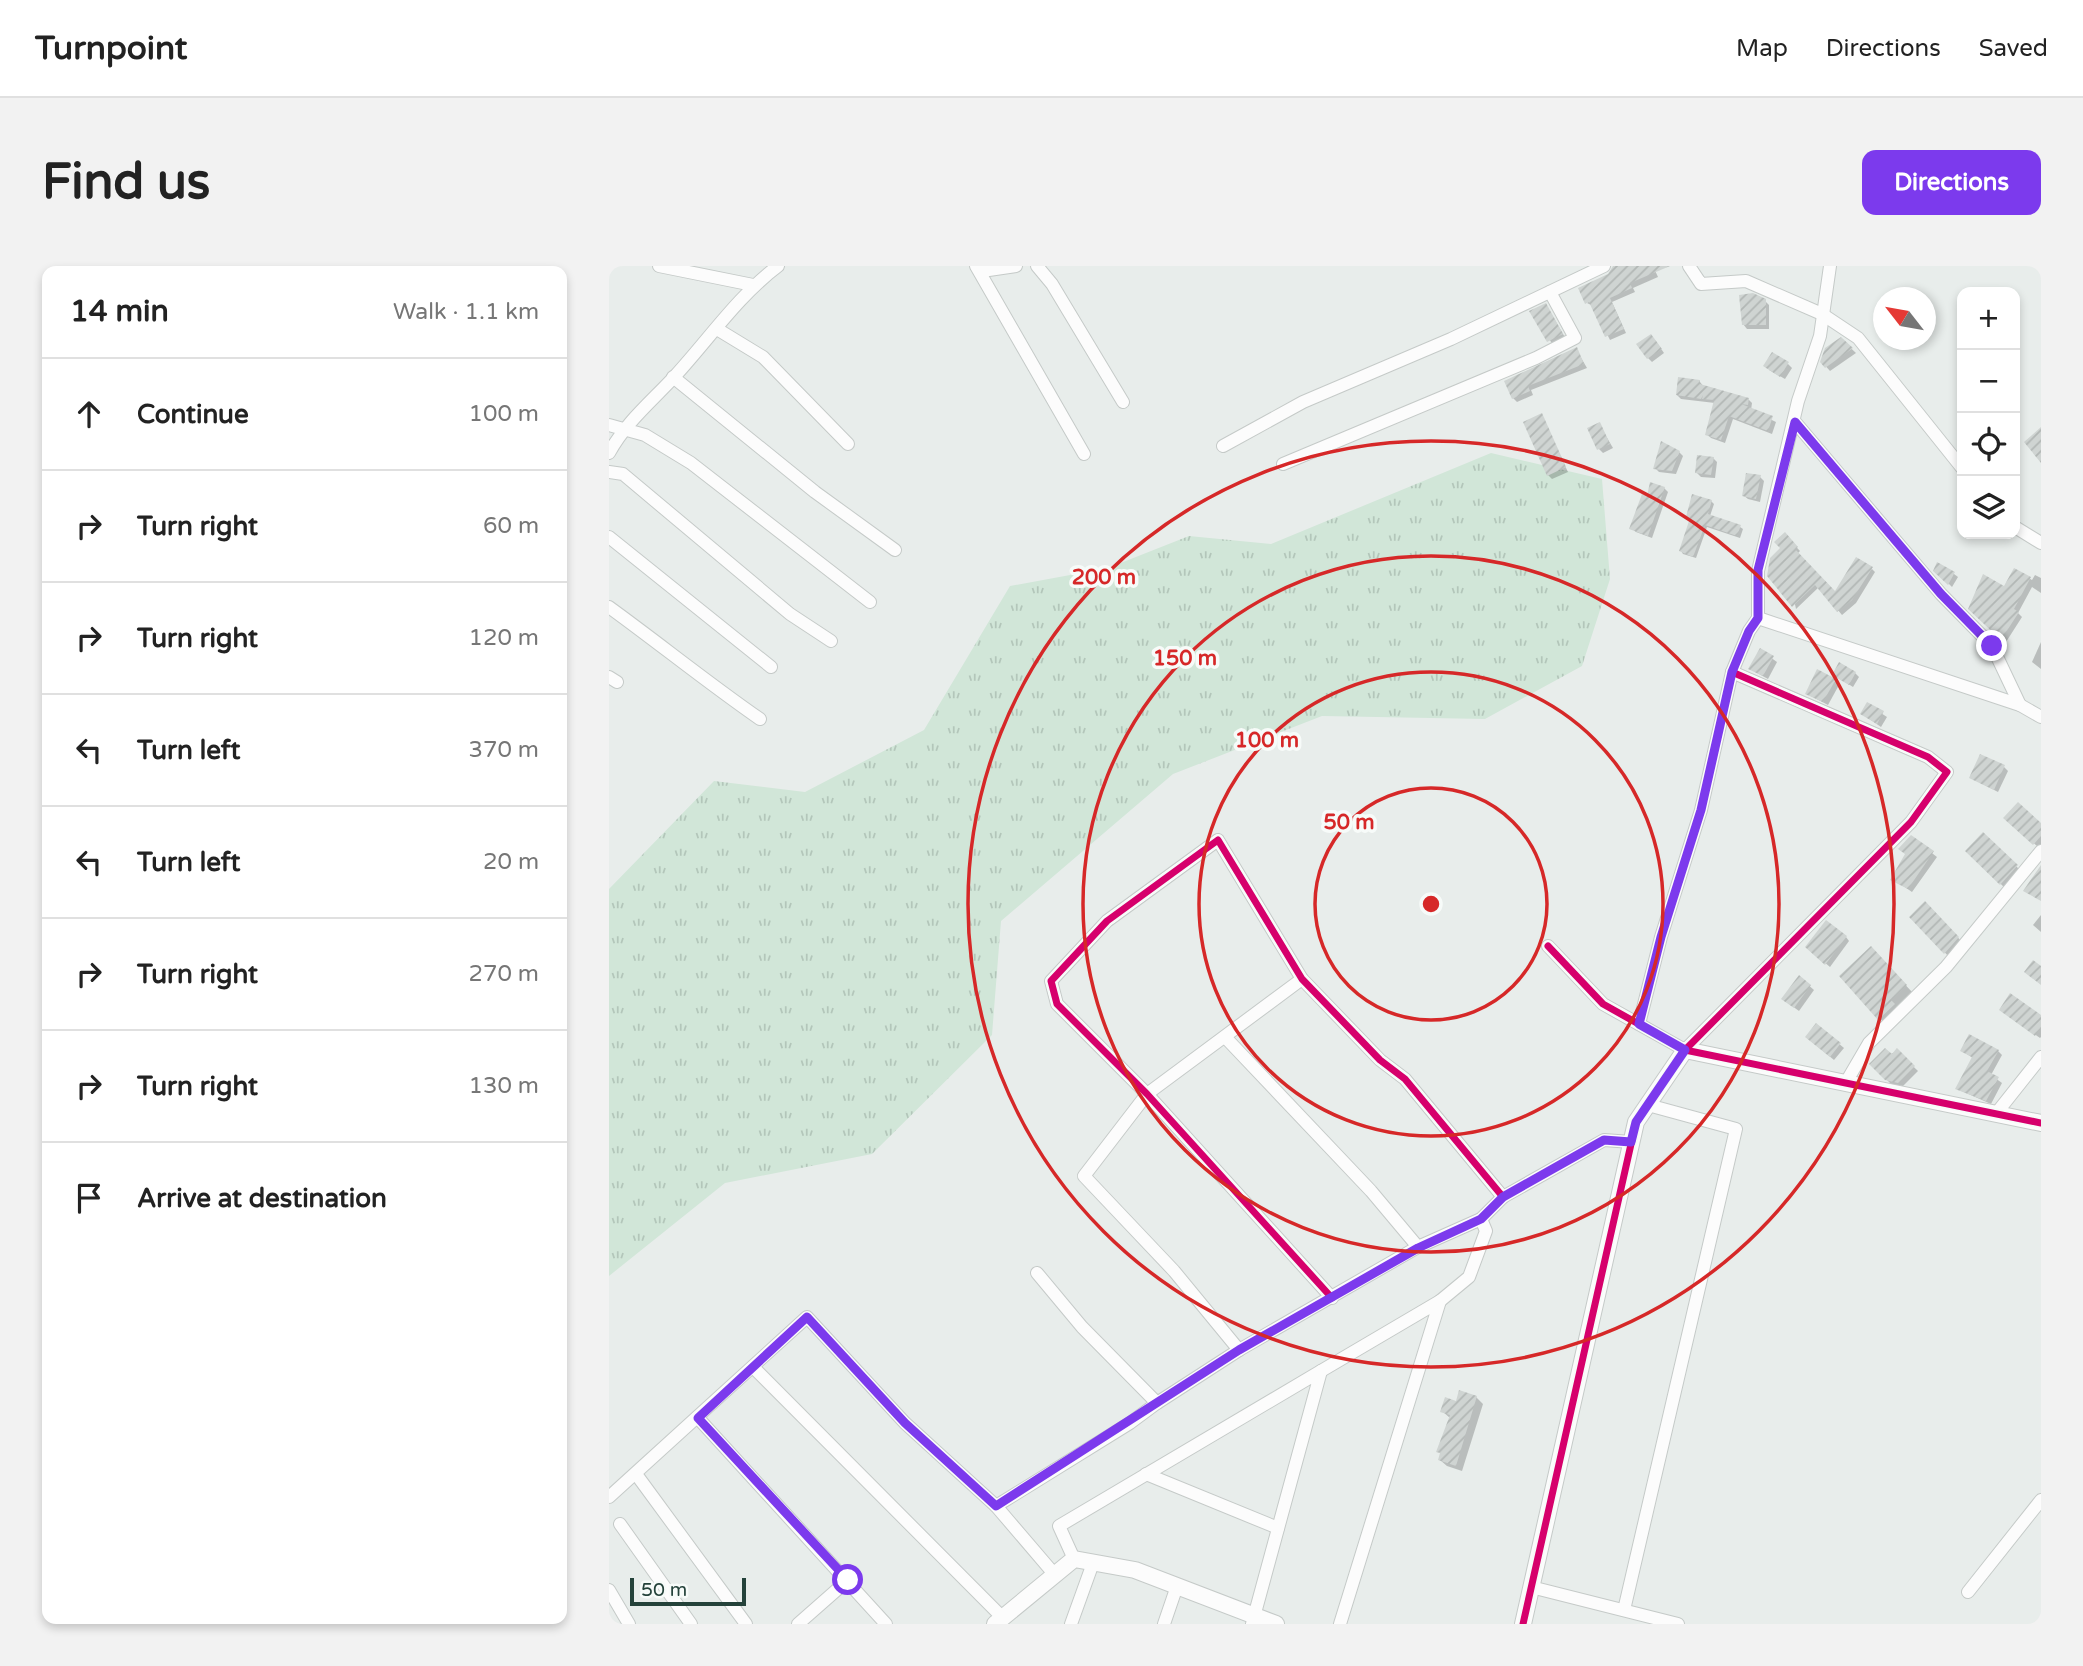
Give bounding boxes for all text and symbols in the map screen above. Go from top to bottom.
text: Turnpoint [35,29,187,68]
text: Map [1736,34,1788,63]
text: Directions [1826,34,1941,63]
text: Saved [1979,34,2048,63]
button: Directions [1862,150,2041,215]
text: Find us [42,153,210,212]
north arrow [1873,287,1936,350]
map controls [1957,287,2020,539]
button: + [1957,287,2020,350]
text: 14 min [70,293,169,330]
text: Walk · 1.1 km [393,298,539,326]
button: − [1957,350,2020,413]
icon: ahead [70,395,108,433]
text: Continue [137,399,249,430]
text: 100 m [469,400,539,428]
button: locate [1957,413,2020,476]
button: layers [1957,476,2020,539]
icon: right [70,507,108,545]
text: Turn right [137,511,258,542]
text: 60 m [483,512,539,540]
text: 200 m [1072,565,1136,590]
icon: right [70,619,108,657]
text: Turn right [137,623,258,654]
text: 120 m [469,624,539,652]
route end [1976,630,2007,661]
text: 150 m [1153,646,1217,671]
text: 100 m [1235,728,1299,753]
icon: left [70,731,108,769]
text: Turn left [137,735,240,766]
text: 370 m [469,736,539,764]
text: 50 m [1323,810,1375,835]
icon: left [70,843,108,881]
text: Turn left [137,847,240,878]
text: 20 m [483,848,539,876]
centre of rings [1419,892,1443,916]
icon: right [70,955,108,993]
text: Turn right [137,959,258,990]
text: 270 m [469,960,539,988]
icon: right [70,1067,108,1105]
text: Turn right [137,1071,258,1102]
text: 130 m [469,1072,539,1100]
icon: arrive [70,1179,108,1217]
text: Arrive at destination [137,1183,387,1214]
route start [832,1564,863,1595]
scale bar [630,1575,745,1607]
text: 50 m [641,1579,687,1601]

